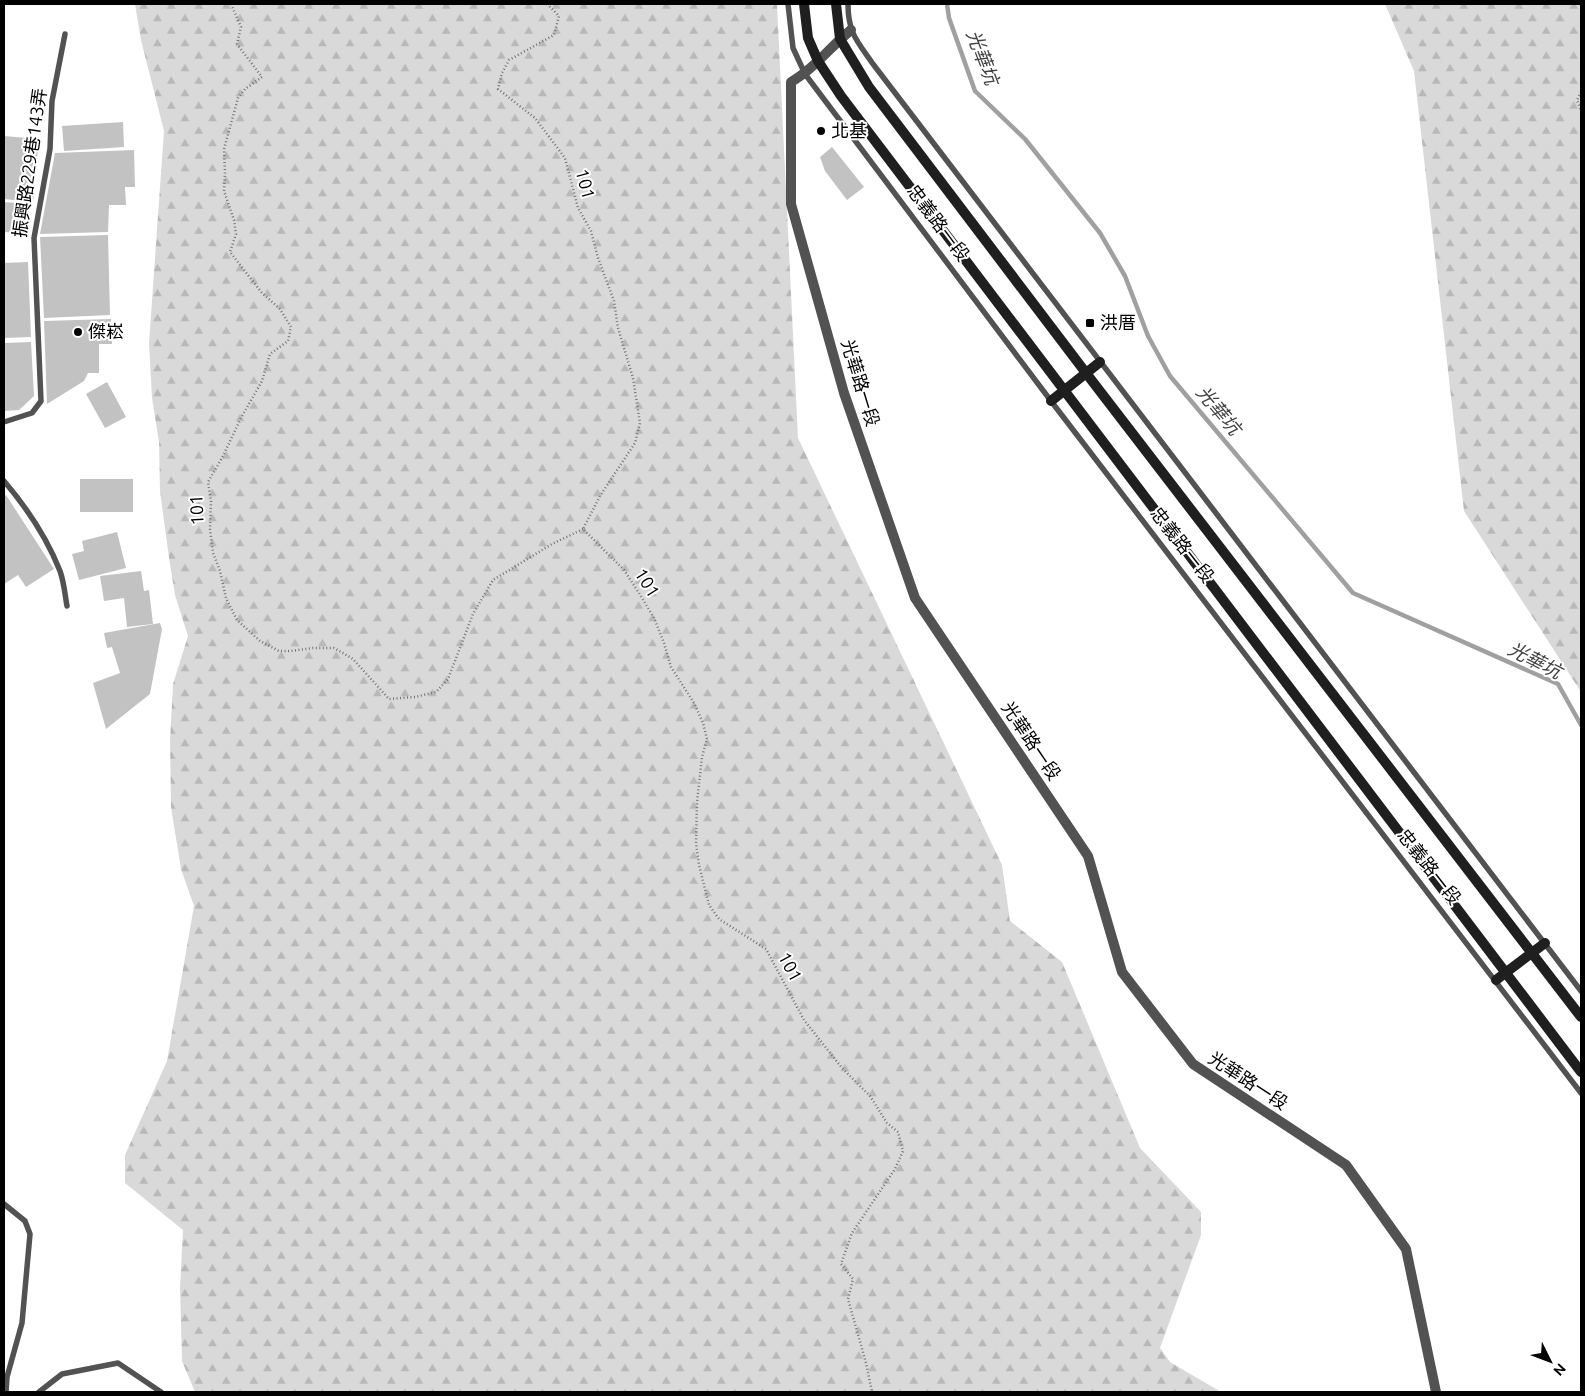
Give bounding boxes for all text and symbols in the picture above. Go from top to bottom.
water label: 光華坑 [963,26,1005,90]
street label: 振興路229巷143弄 [9,87,49,239]
place label: 北基 [831,120,867,140]
marker: 北基 [815,125,827,137]
street label: 101 [572,166,600,201]
street label: 忠義路一段 [904,180,974,264]
place label: 洪厝 [1100,312,1136,332]
marker: 洪厝 [1084,317,1096,329]
place label: 傑崧 [88,321,124,341]
marker: 傑崧 [72,326,84,338]
street label: 光華路一段 [838,337,884,429]
water label: 光華坑 [1192,381,1248,441]
street label: 101 [185,494,207,526]
street label: 忠義路一段 [1147,503,1218,586]
street label: 101 [631,564,664,601]
water label: 光華坑 [1505,637,1568,684]
street label: 光華路一段 [998,698,1065,783]
street label: 忠義路一段 [1394,825,1465,908]
street label: 101 [775,948,807,985]
street label: 光華路一段 [1205,1047,1292,1113]
north arrow [1525,1336,1575,1386]
text: N [1550,1360,1569,1379]

